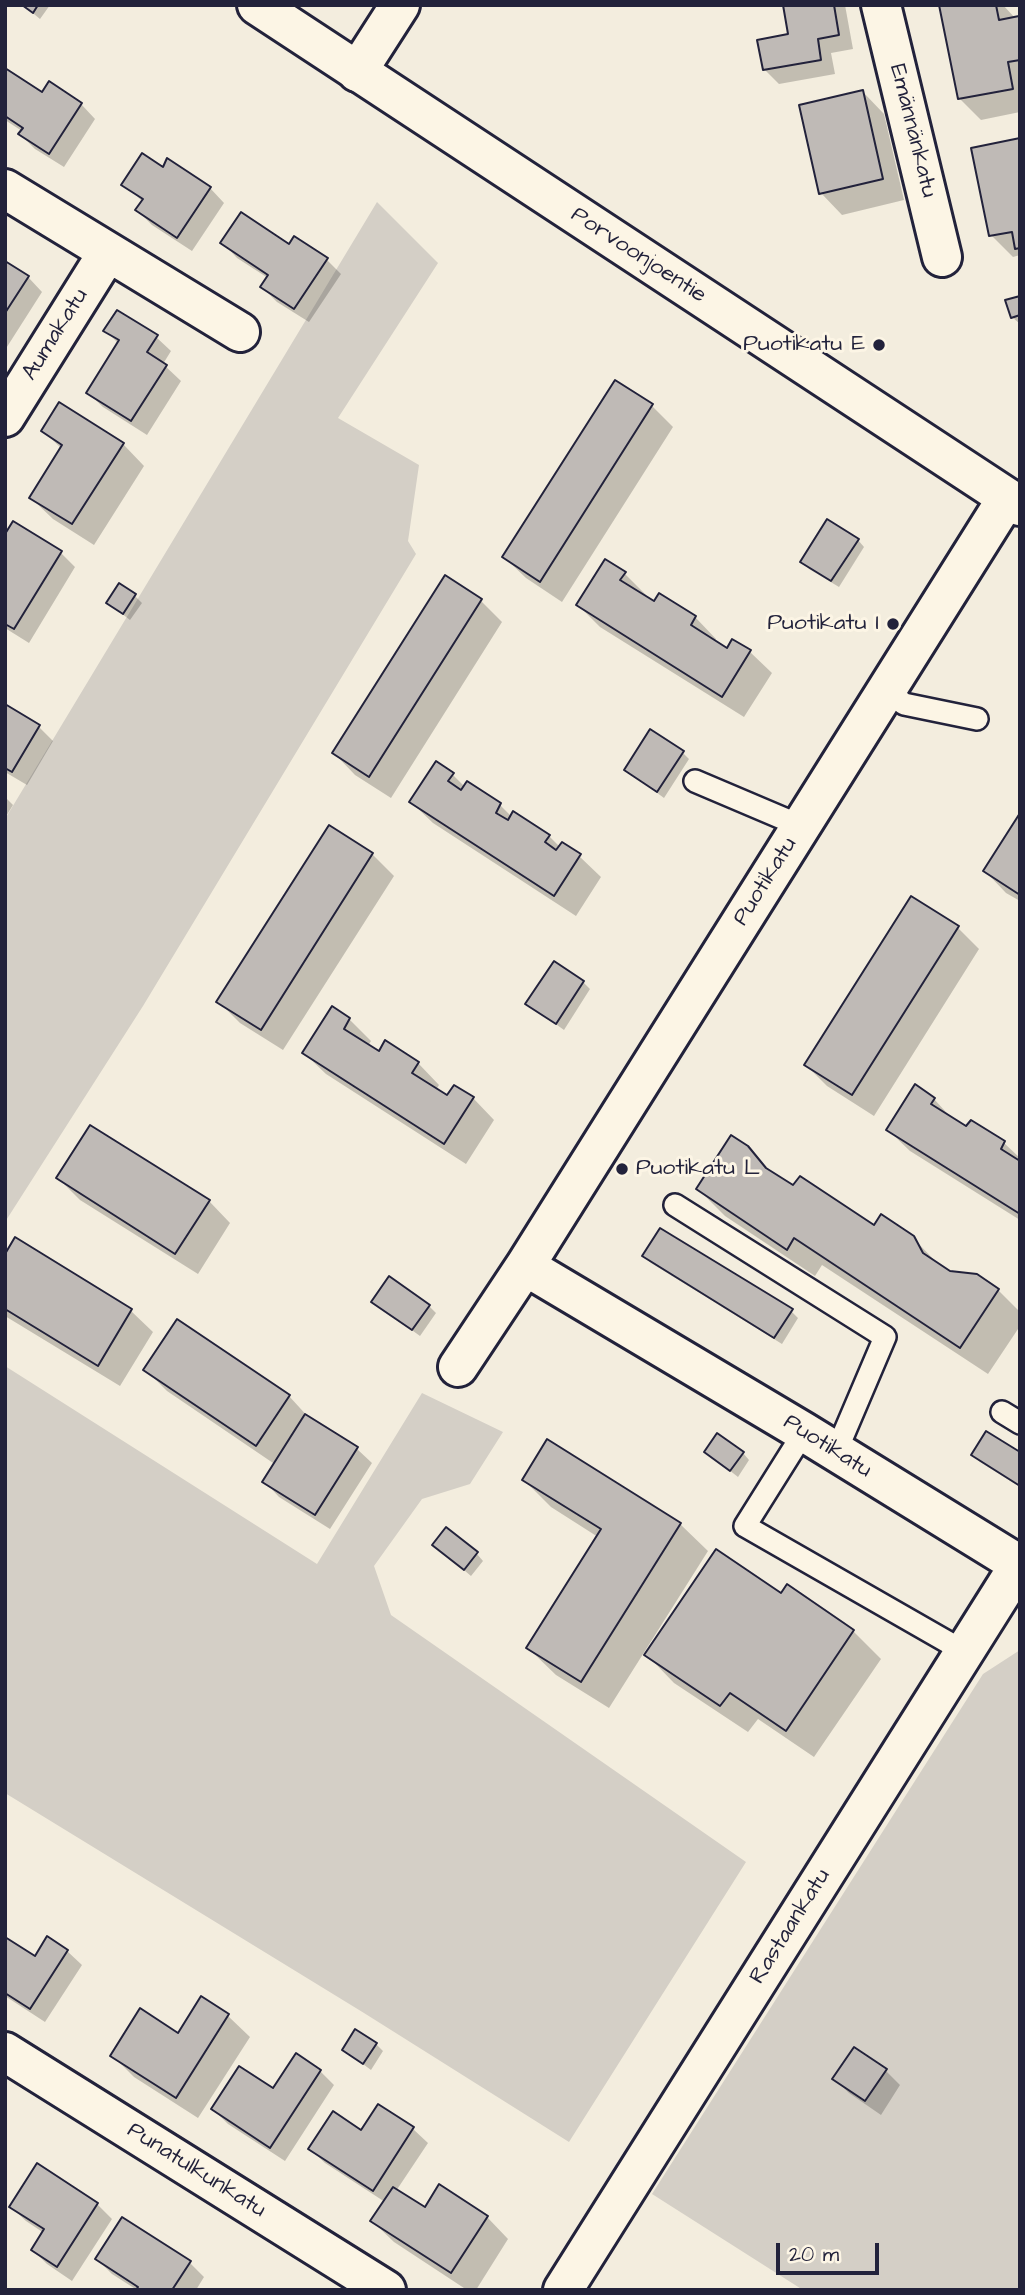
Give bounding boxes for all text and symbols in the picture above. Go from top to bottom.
street label: Emännänkatu [882,62,942,200]
street label: Porvoonjoentie [565,202,711,310]
street label: Aumakatu [17,284,95,386]
place label: Puotikatu E [743,331,865,359]
marker: Puotikatu E [871,337,887,353]
place label: Puotikatu I [767,610,879,638]
marker: Puotikatu I [885,616,901,632]
street label: Puotikatu [728,833,804,931]
place label: Puotikatu L [636,1155,760,1183]
marker: Puotikatu L [614,1161,630,1177]
street label: Puotikatu [778,1409,876,1485]
street label: Rastaankatu [745,1864,837,1990]
street label: Punatulkunkatu [122,2117,270,2225]
scale bar [780,2228,883,2272]
text: 20 m [789,2240,839,2269]

